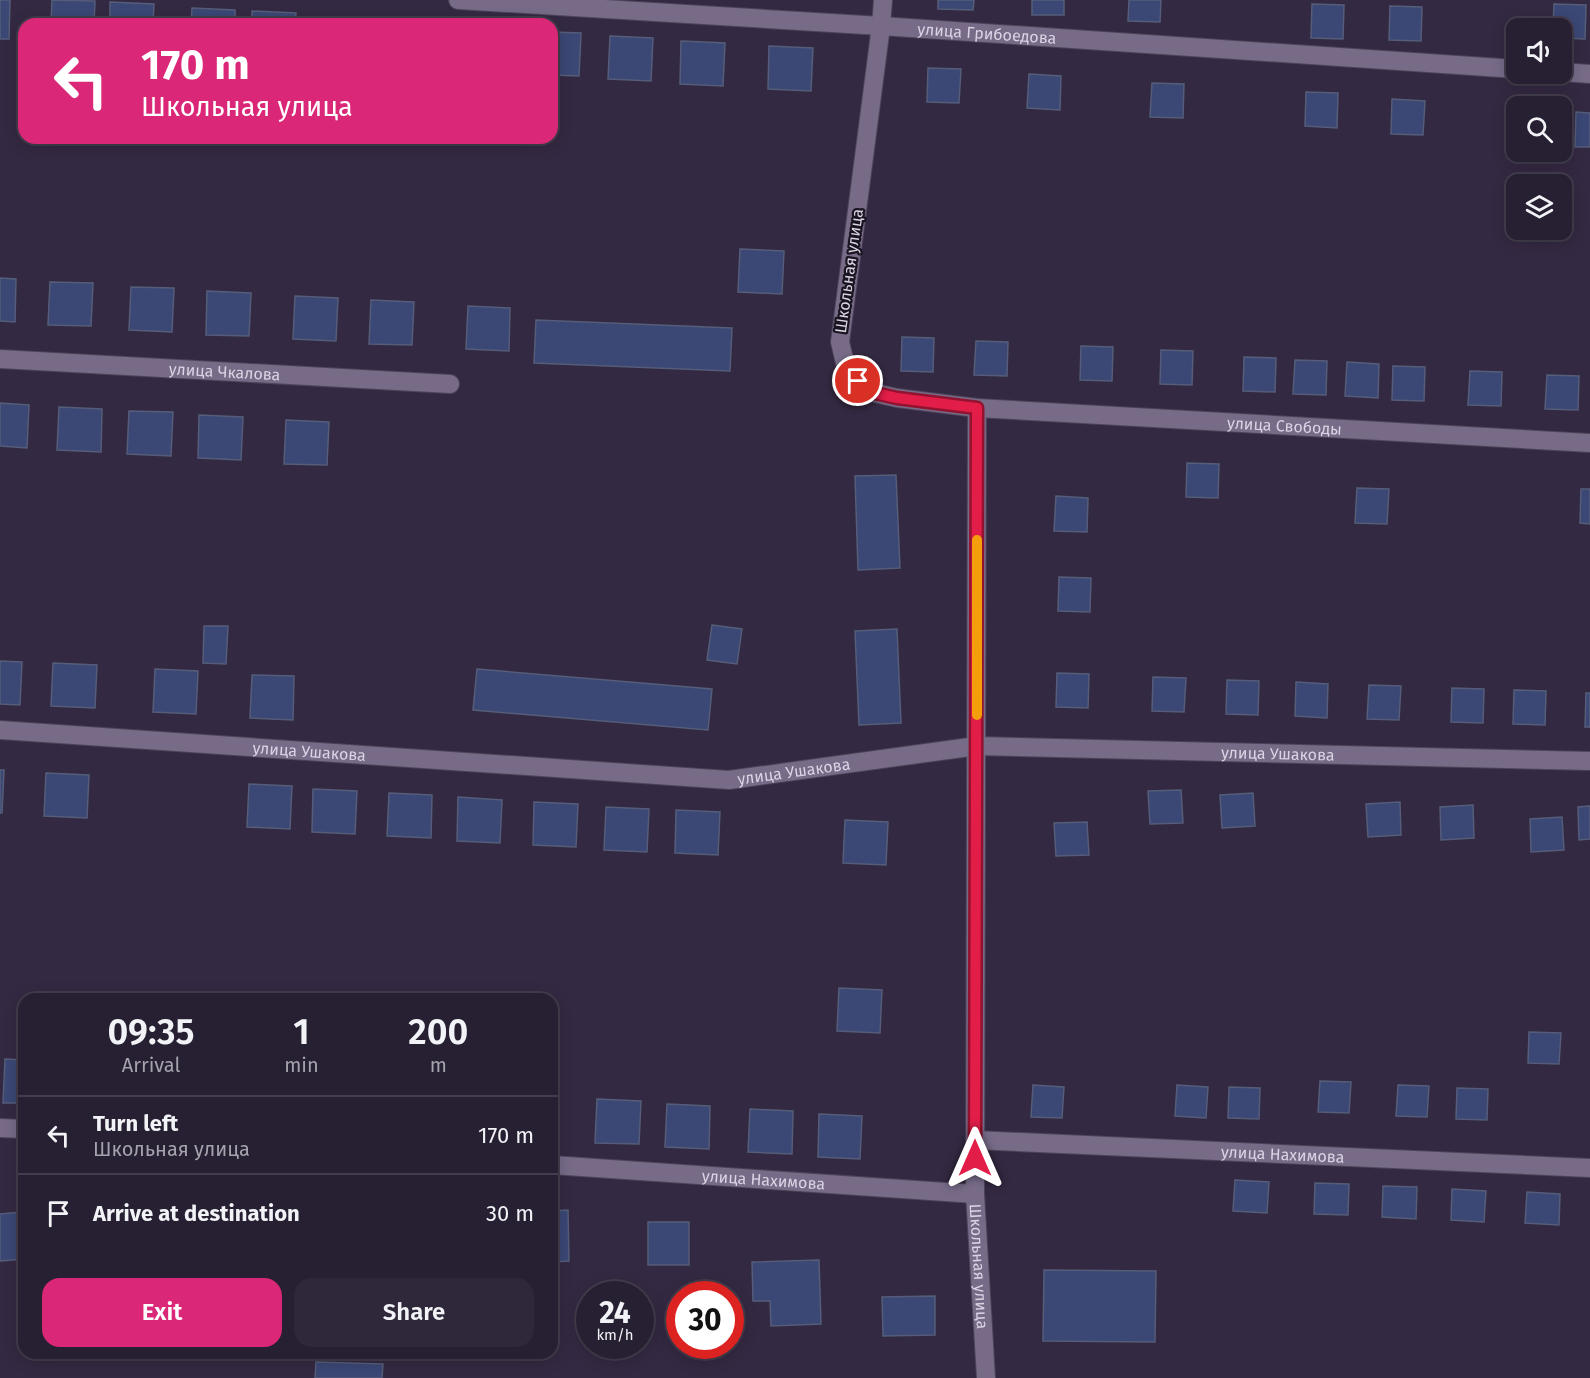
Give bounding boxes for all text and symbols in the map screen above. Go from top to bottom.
map controls [1506,18,1572,240]
button: sound [1506,18,1572,84]
street label: улица Грибоедова [917,19,1057,47]
text: 170 m [141,40,250,90]
icon: left [42,42,120,120]
text: Школьная улица [141,91,353,123]
button: search [1506,96,1572,162]
button: layers [1506,174,1572,240]
street label: Школьная улица [831,208,867,334]
pin [832,355,883,406]
street label: улица Чкалова [168,359,281,384]
icon: arrive [841,364,874,397]
street label: улица Свободы [1227,413,1342,438]
street label: улица Ушакова [252,738,367,765]
street label: улица Ушакова [1221,742,1335,764]
street label: улица Ушакова [736,754,851,788]
text: 09:35 [108,1010,195,1054]
text: 1 [293,1010,310,1054]
text: 200 [408,1010,468,1054]
text: Arrival [122,1053,180,1077]
text: min [284,1053,319,1077]
text: m [430,1053,447,1077]
text: Turn left [93,1110,178,1137]
icon: left [42,1119,75,1152]
text: 170 m [478,1122,534,1149]
position arrow [943,1126,1007,1190]
text: Школьная улица [93,1137,250,1161]
street label: улица Нахимова [1221,1142,1345,1166]
street label: улица Нахимова [701,1166,826,1193]
icon: arrive [42,1197,75,1230]
text: Arrive at destination [93,1200,300,1227]
text: 30 m [486,1200,534,1227]
street label: Школьная улица [966,1203,993,1330]
button: Exit [42,1278,282,1347]
button: Share [294,1278,534,1347]
speed limit sign: 30 [666,1281,744,1359]
text: 24 [599,1295,631,1331]
text: km/h [596,1326,634,1344]

